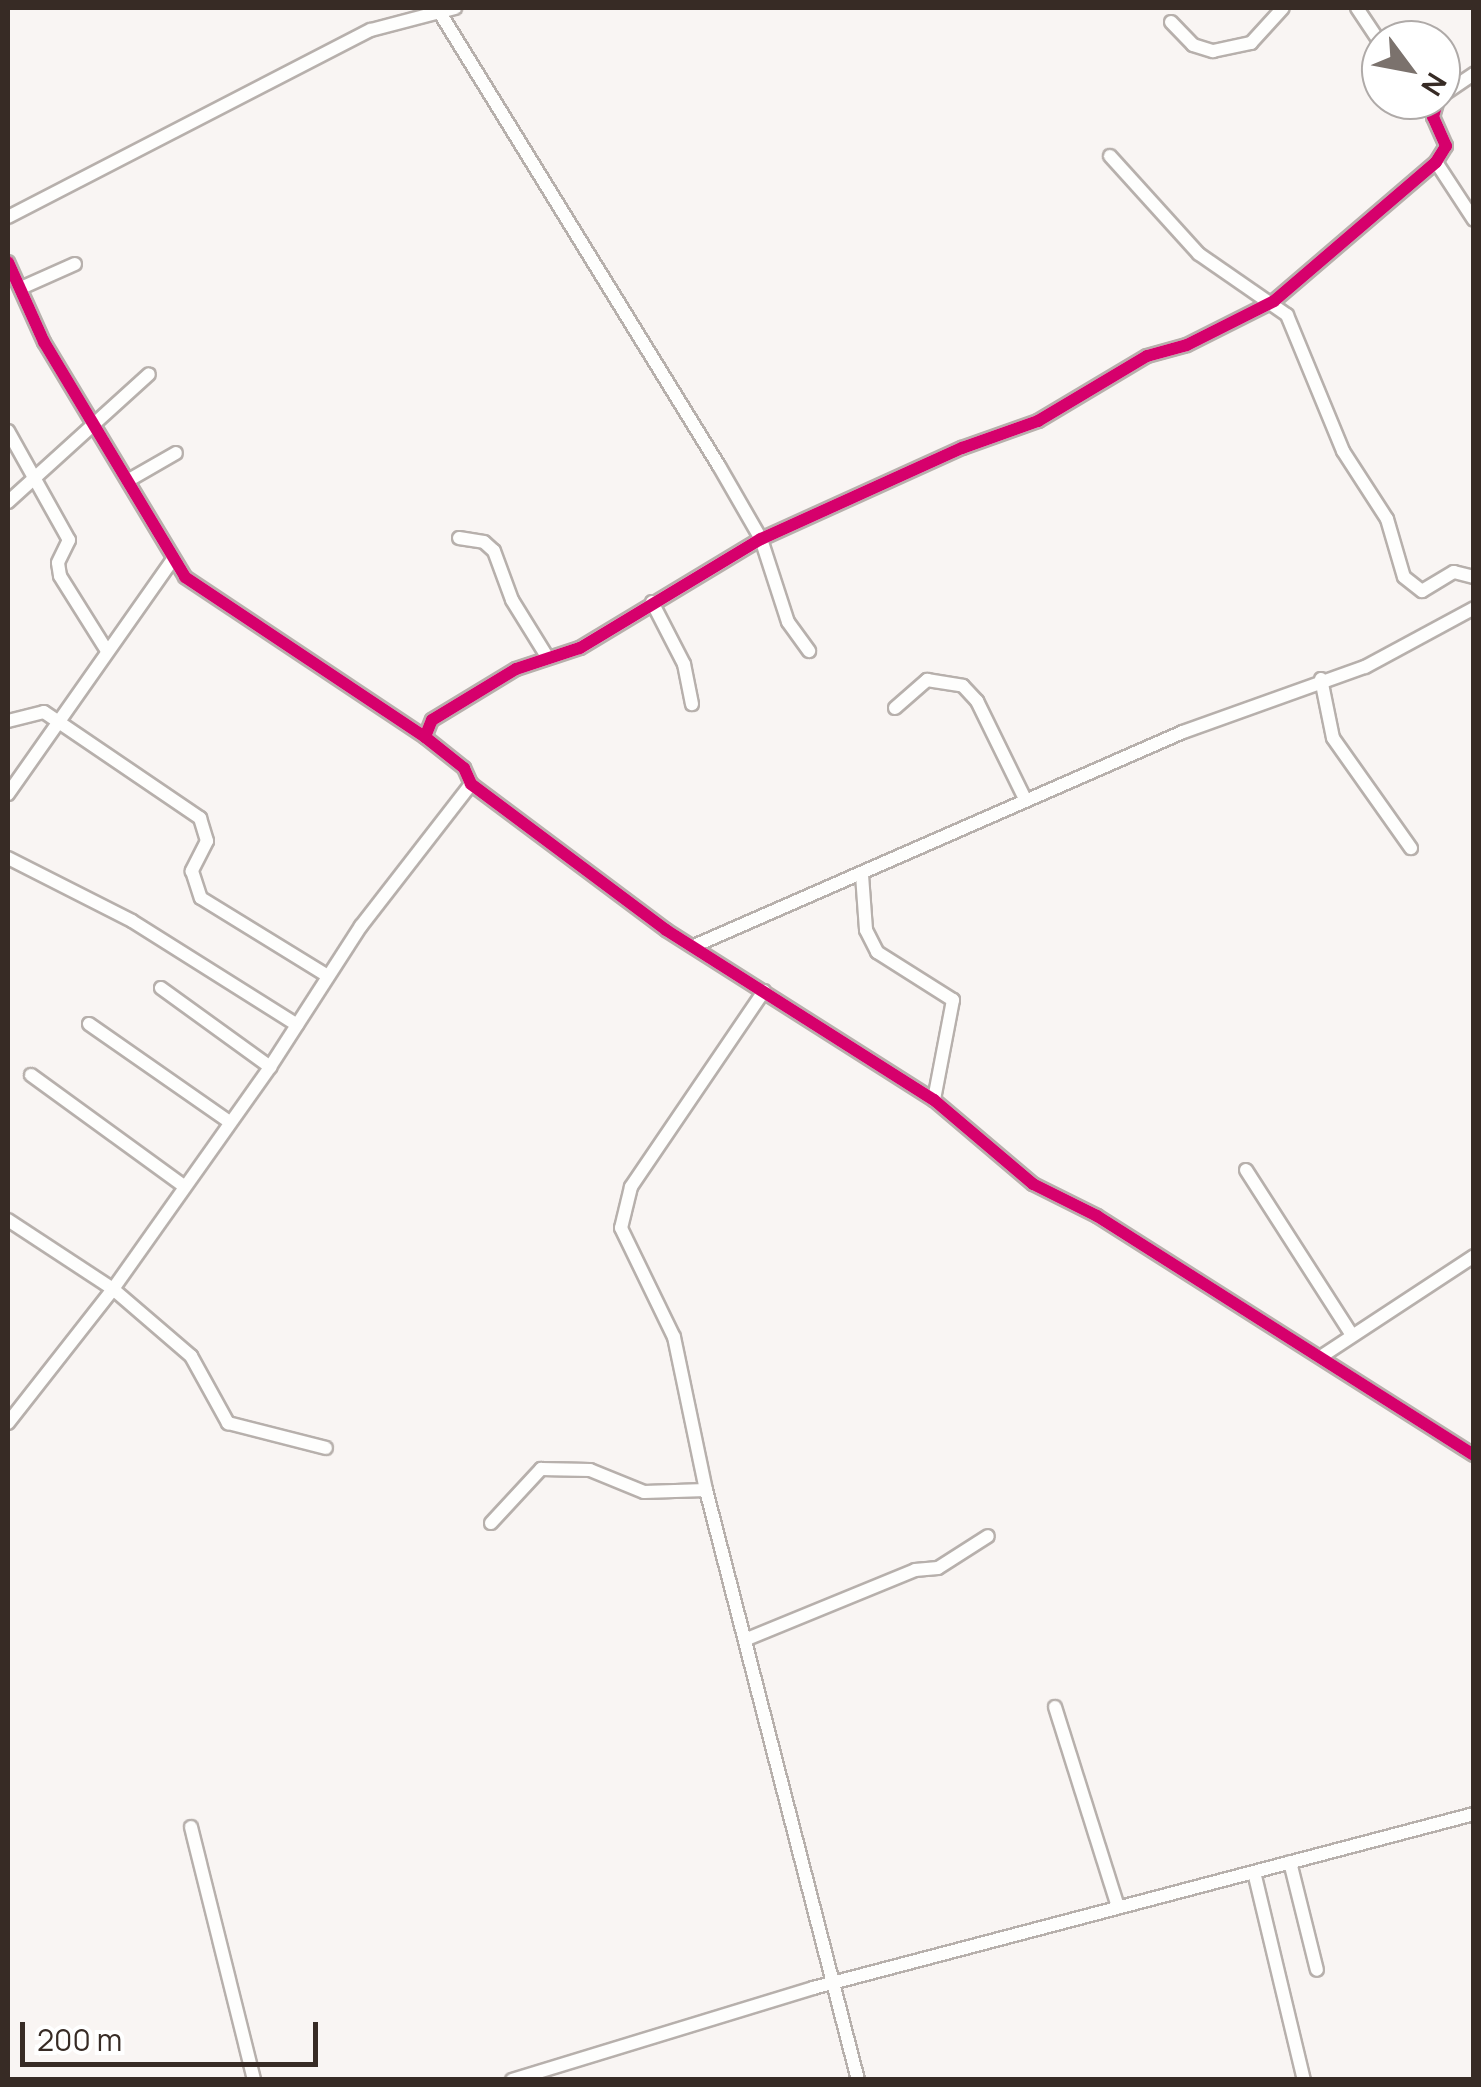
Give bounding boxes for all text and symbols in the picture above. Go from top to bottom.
north arrow [1361,20,1461,120]
text: N [1413,66,1456,103]
scale bar [25,2002,322,2064]
text: 200 m [37,2019,122,2060]

